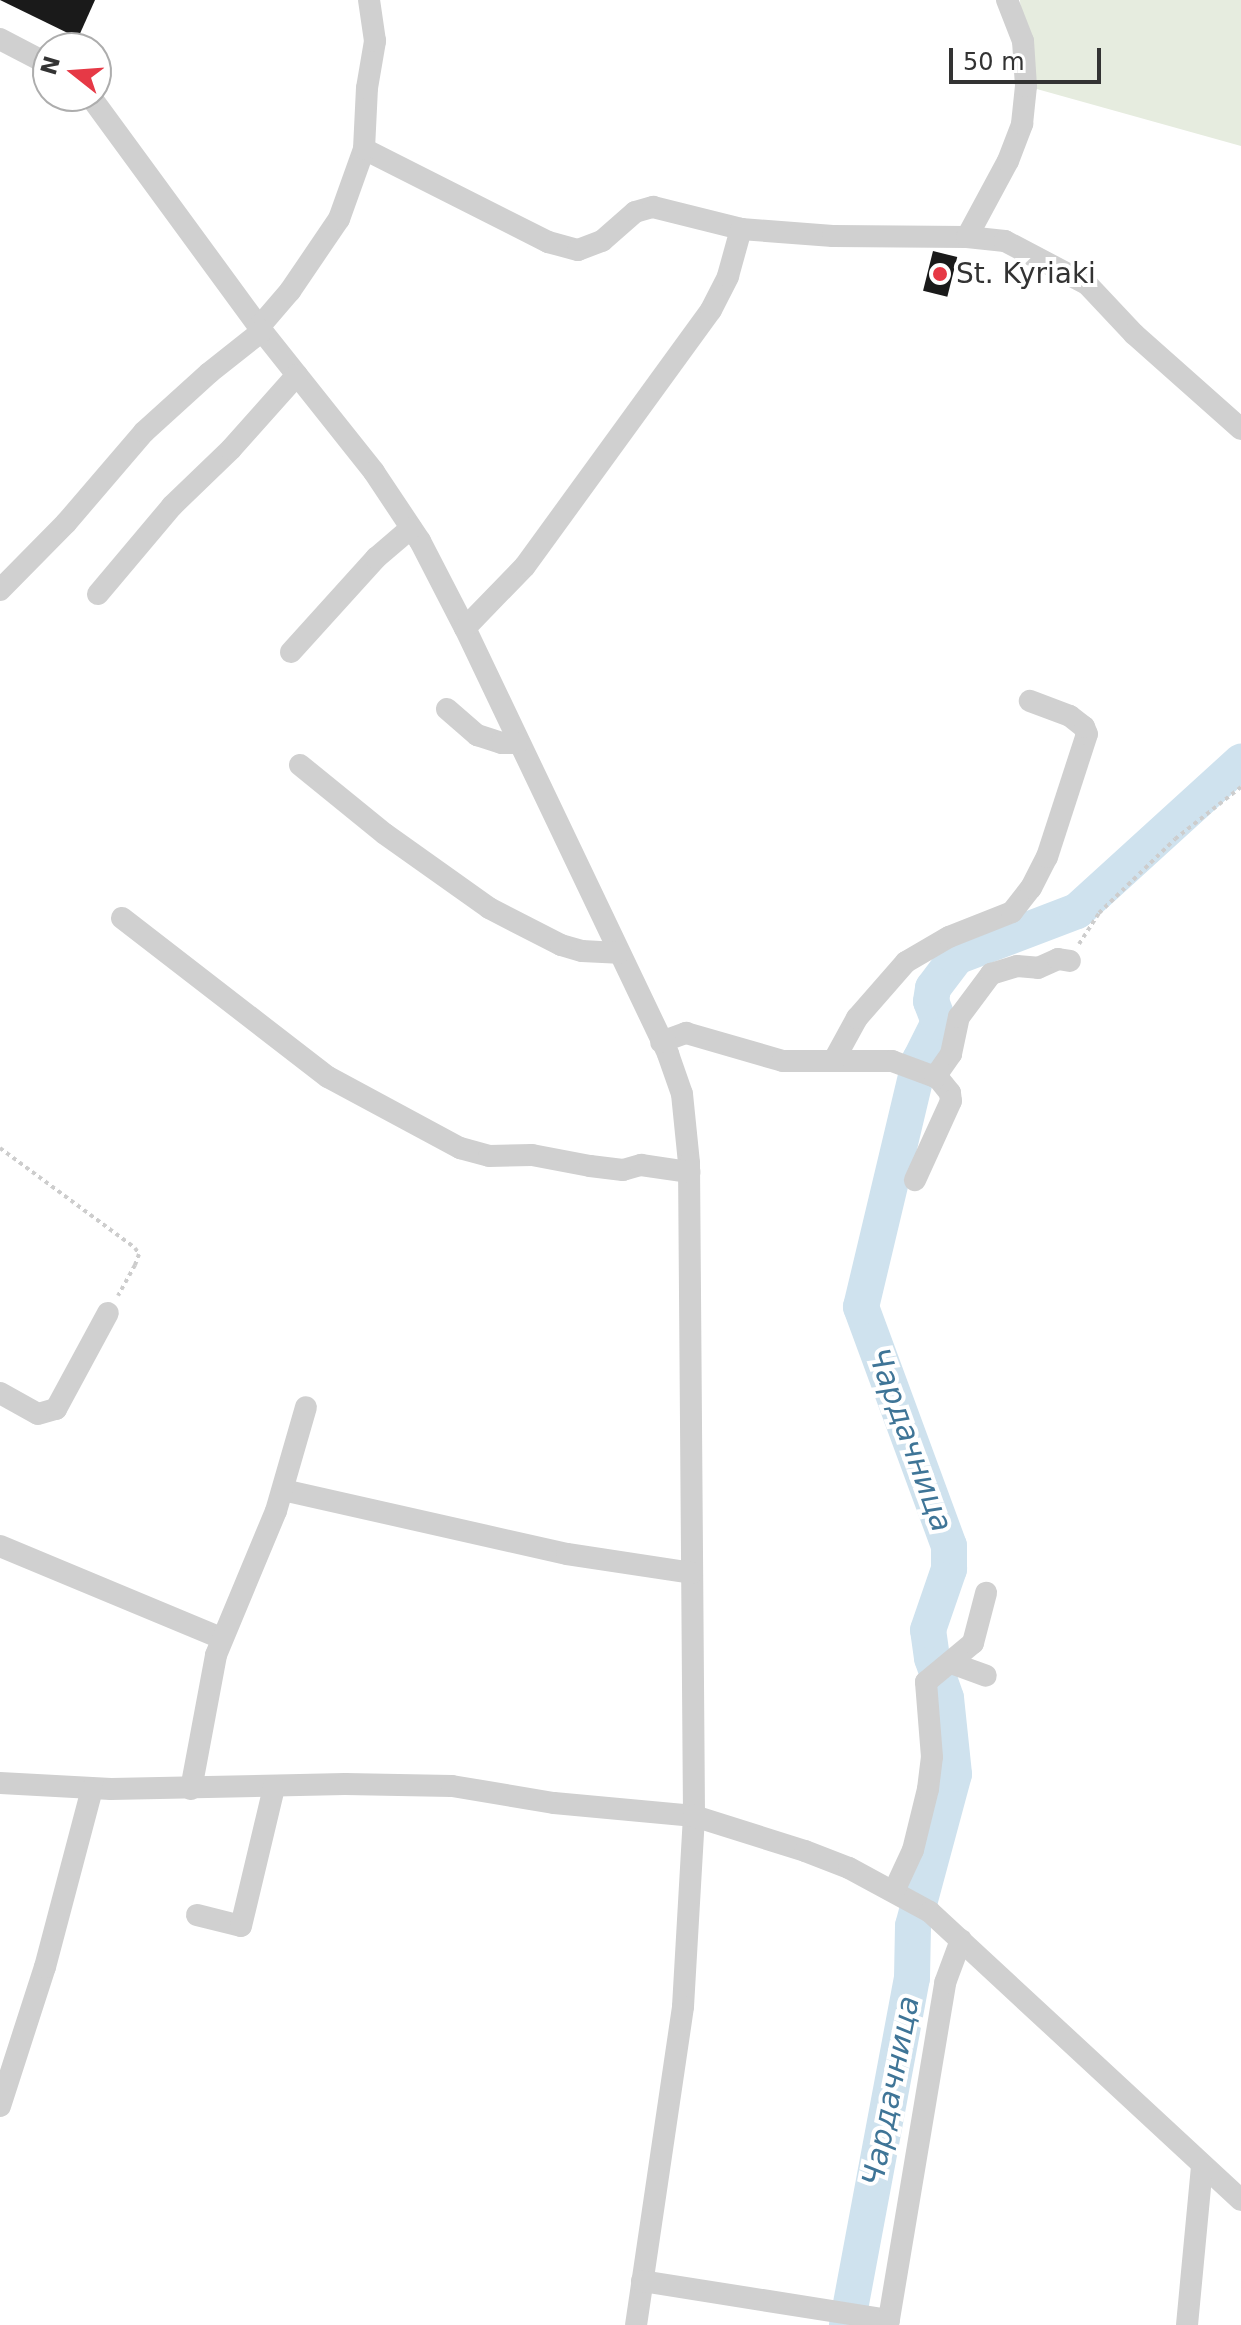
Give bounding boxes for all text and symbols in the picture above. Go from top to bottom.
north arrow [32,32,112,112]
scale bar [953,32,1105,82]
text: 50 m [963,48,1025,76]
text: N [36,53,65,78]
place label: St. Kyriaki [956,257,1096,291]
marker: St. Kyriaki [931,265,949,283]
water label: Чардачница [860,1343,960,1537]
water label: Чардачница [855,1993,927,2189]

